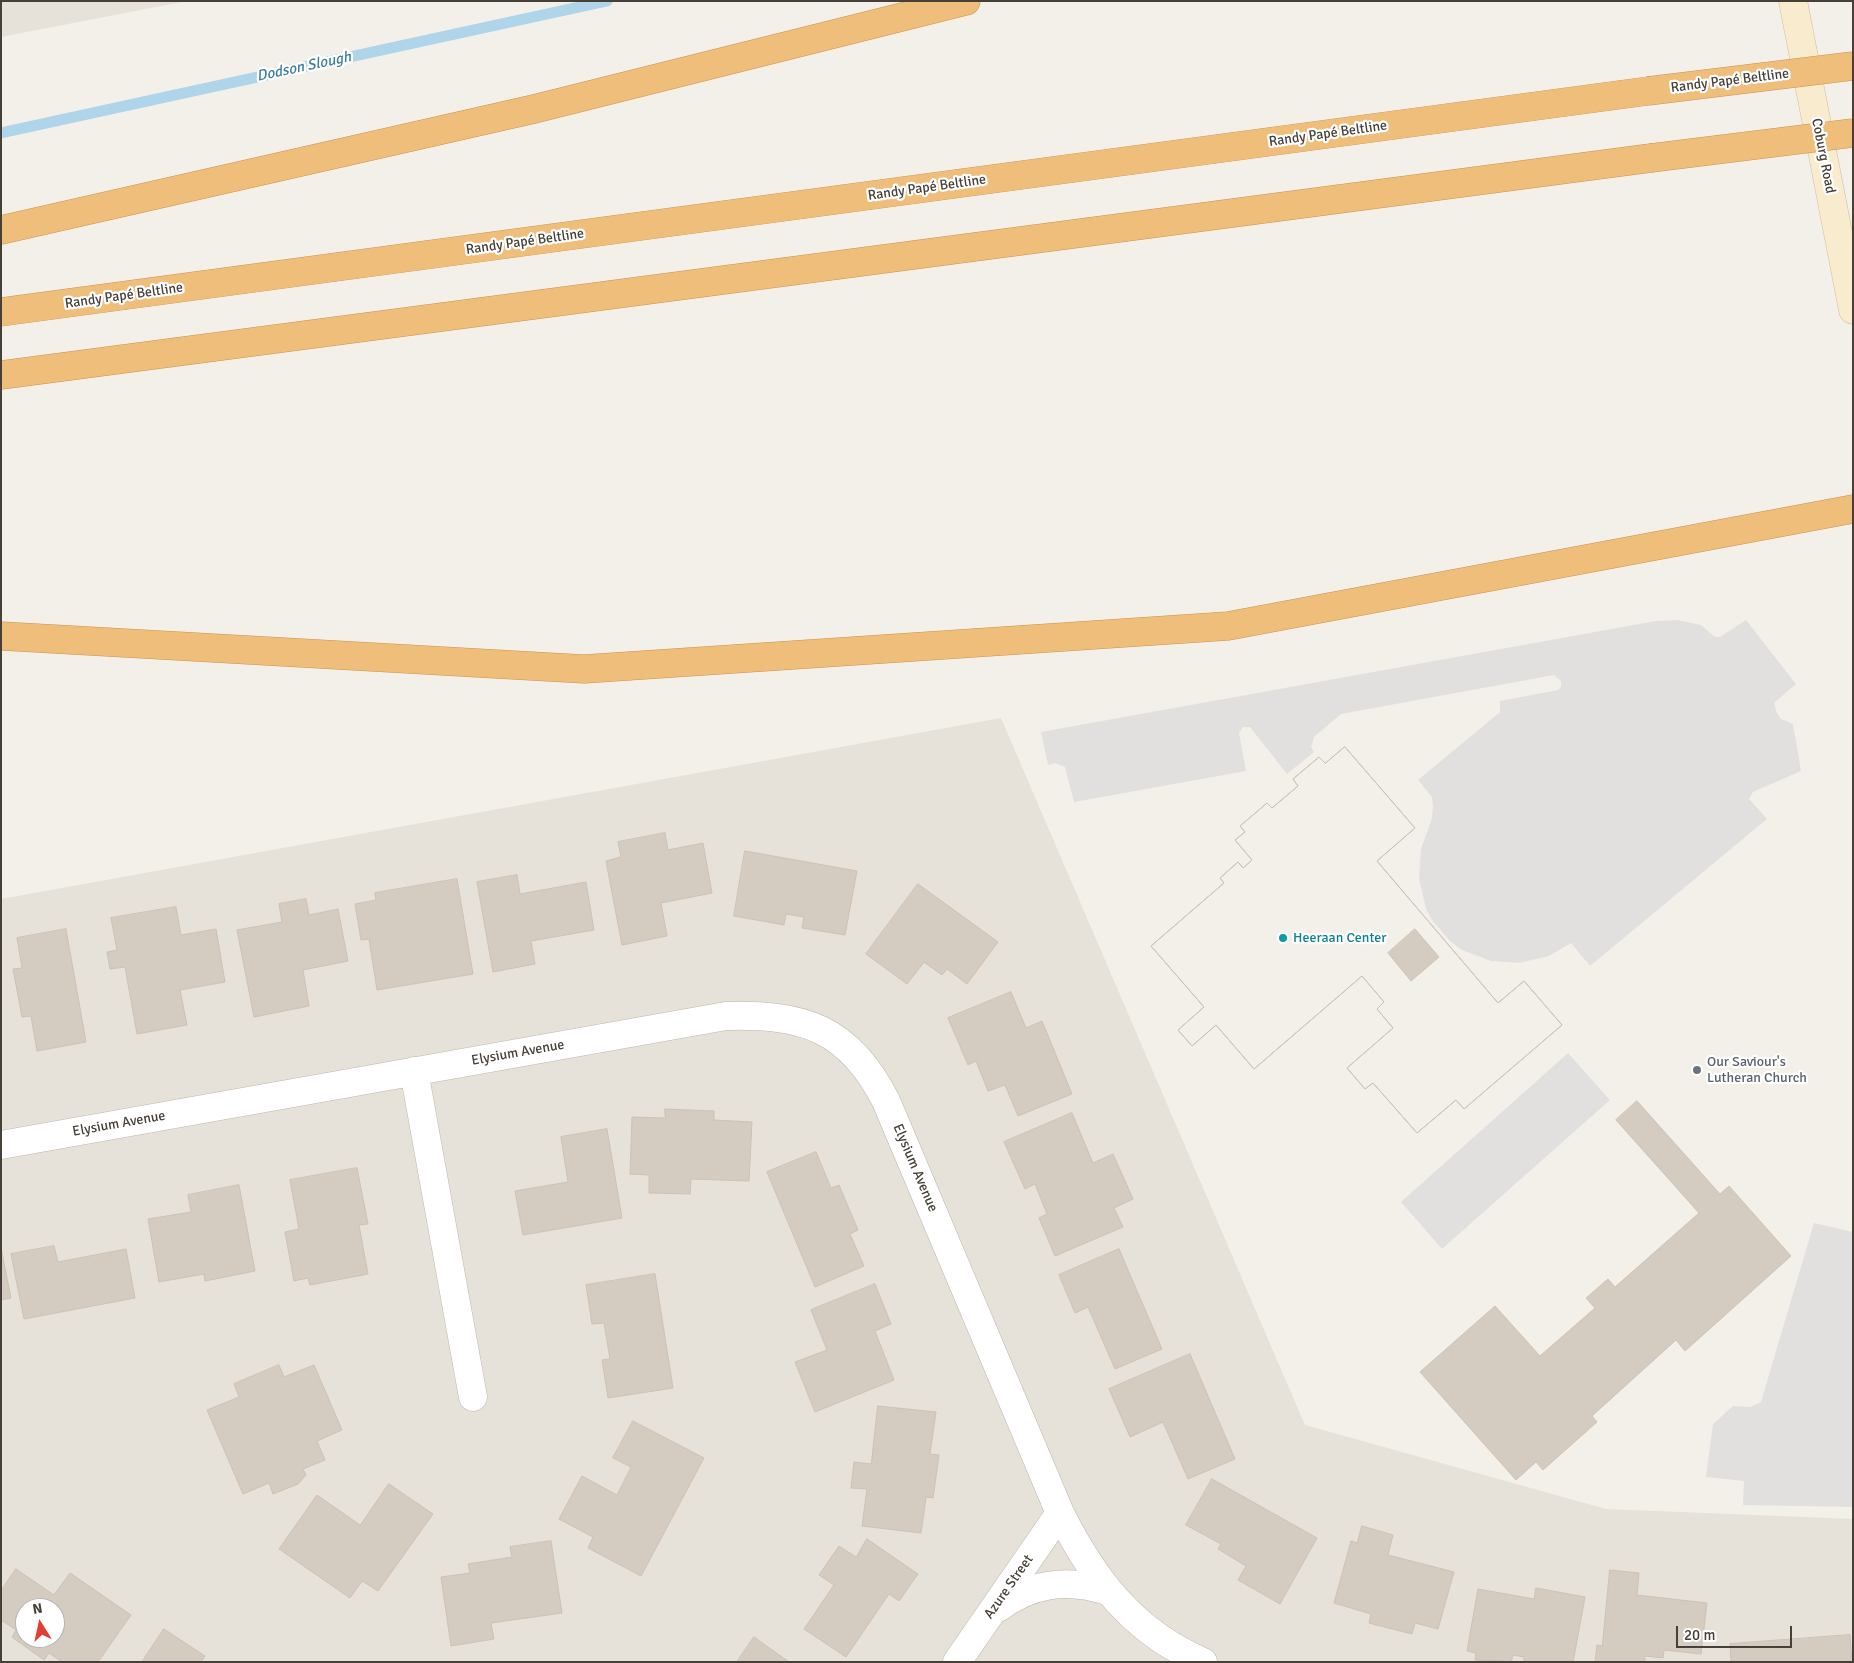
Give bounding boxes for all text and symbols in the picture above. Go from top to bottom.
water label: Dodson Slough [255,48,353,86]
street label: Randy Papé Beltline [1670,65,1790,97]
street label: Randy Papé Beltline [1268,117,1388,151]
street label: Coburg Road [1807,117,1839,195]
street label: Randy Papé Beltline [867,171,987,205]
street label: Randy Papé Beltline [465,225,585,259]
street label: Randy Papé Beltline [64,279,184,313]
place label: Heeraan Center [1293,930,1386,946]
marker: Heeraan Center [1277,932,1289,944]
street label: Elysium Avenue [470,1037,566,1069]
place label: Our Saviour's Lutheran Church [1707,1054,1807,1086]
marker: Our Saviour's Lutheran Church [1691,1064,1703,1076]
street label: Elysium Avenue [71,1108,167,1140]
street label: Elysium Avenue [889,1121,941,1215]
street label: Azure Street [981,1552,1037,1622]
north arrow [15,1598,65,1648]
text: N [31,1600,44,1618]
scale bar [1679,1616,1795,1648]
text: 20 m [1684,1626,1715,1644]

